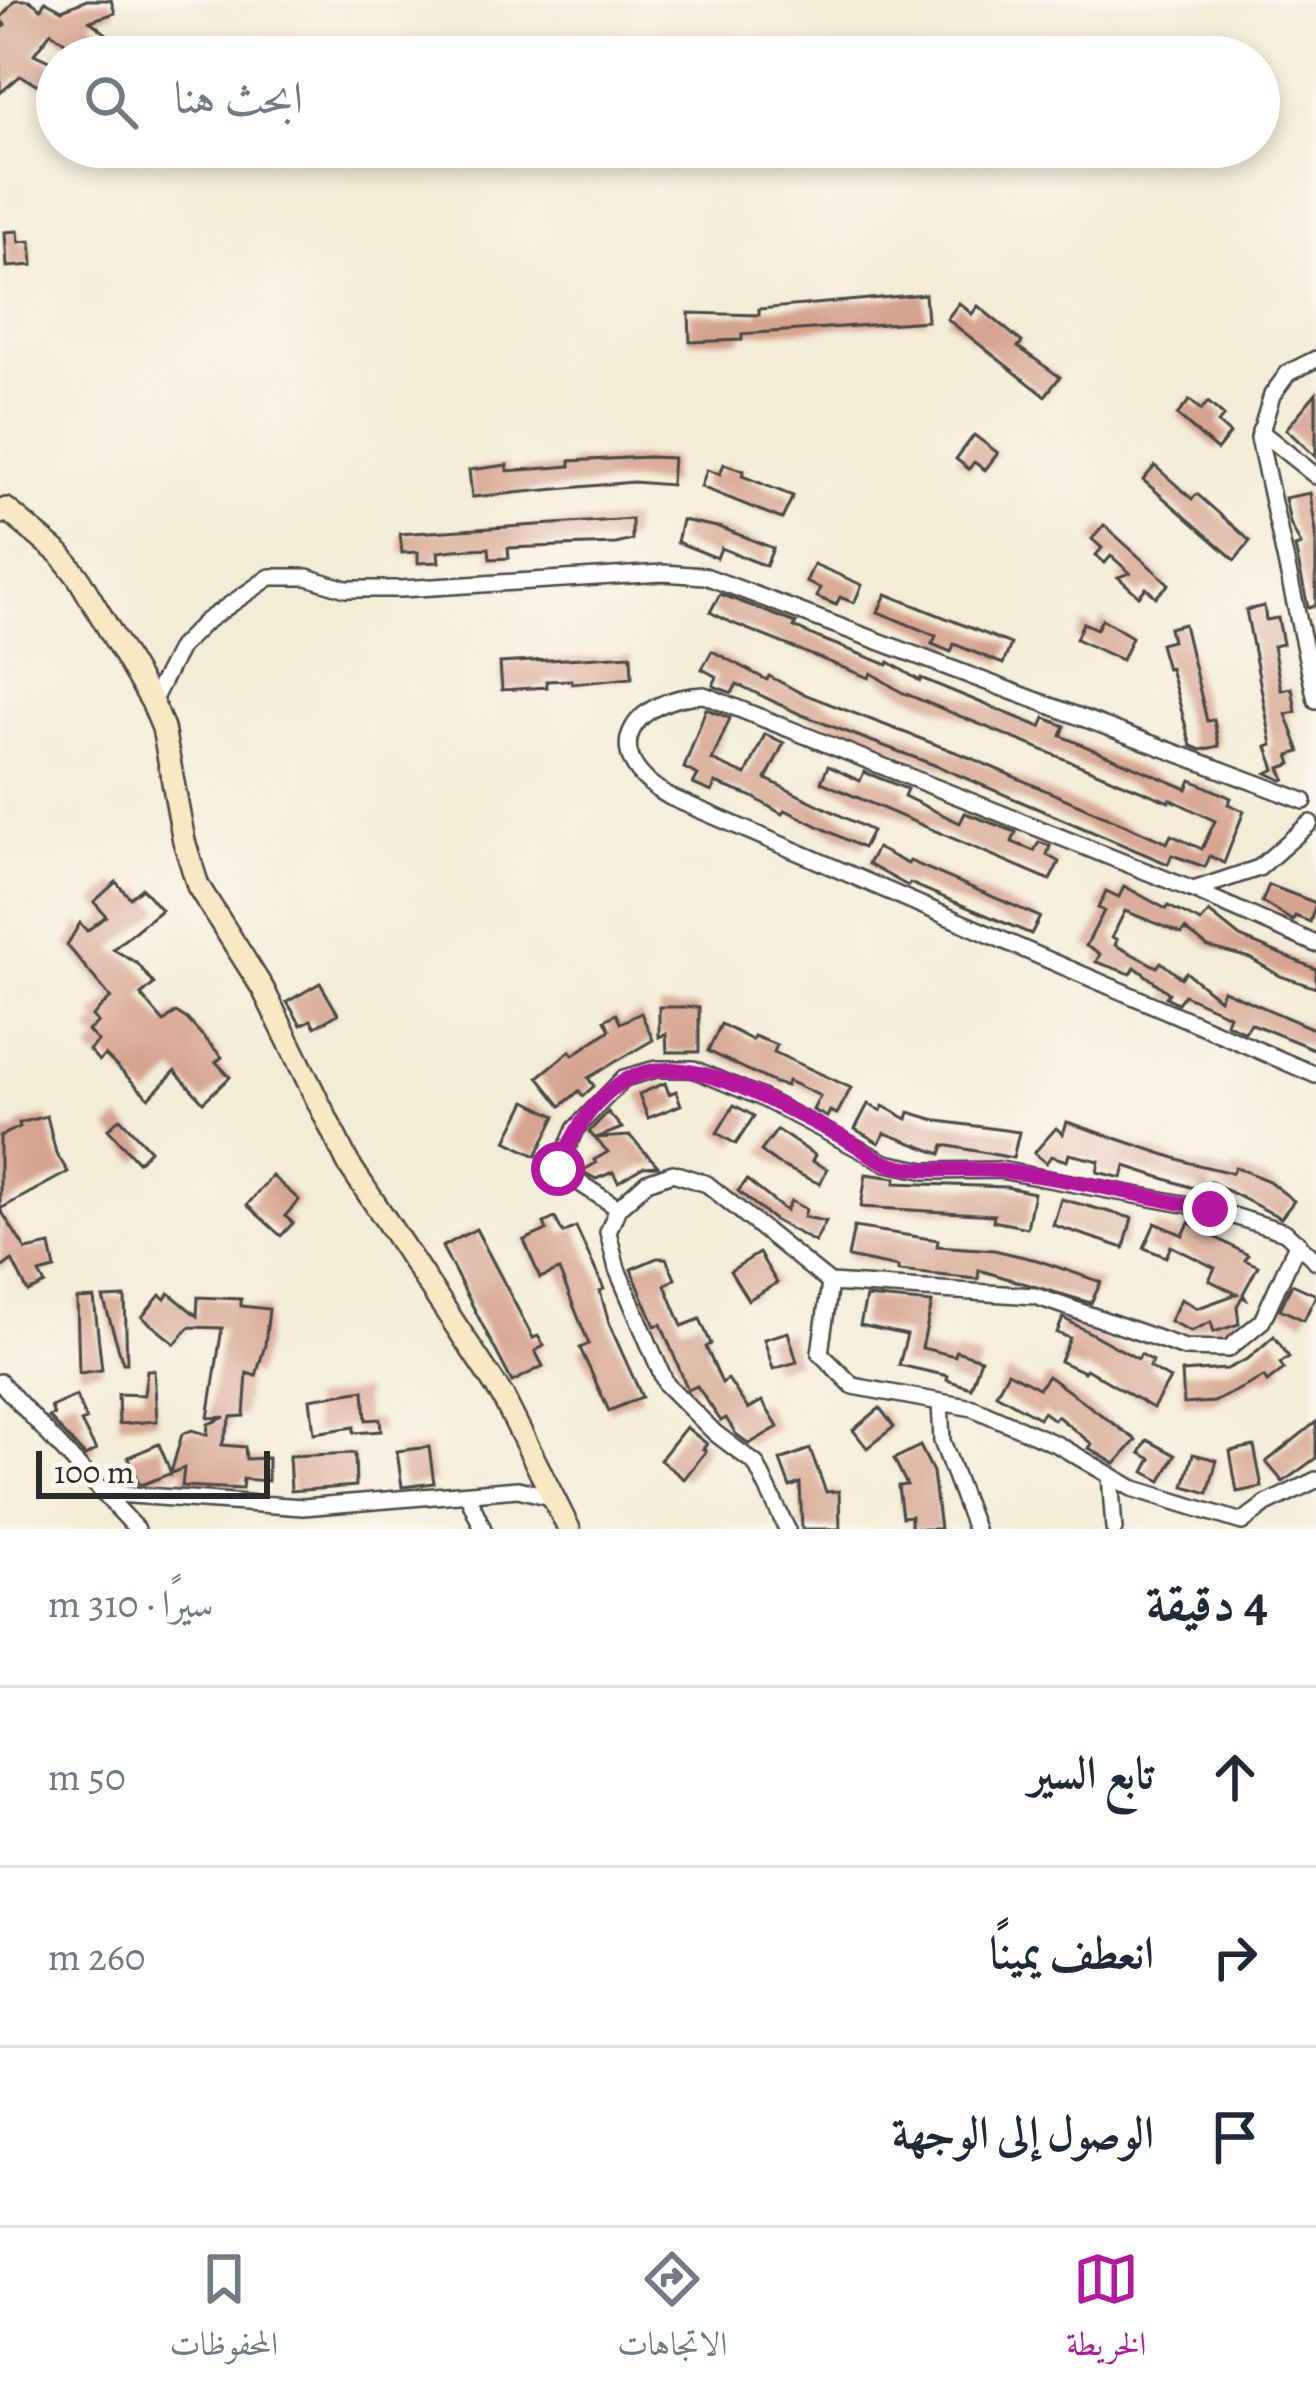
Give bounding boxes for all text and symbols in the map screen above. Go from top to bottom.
search box [36,36,1280,168]
text: ابحث هنا [174,67,303,129]
icon: search [78,69,144,135]
route start [531,1142,585,1196]
route end [1183,1182,1237,1236]
scale bar [36,1445,270,1498]
text: 100 m [54,1449,134,1494]
text: 4 دقيقة [1146,1568,1268,1638]
text: سيرًا · 310 m [48,1577,214,1630]
text: تابع السير [1029,1742,1154,1804]
icon: ahead [1202,1744,1268,1810]
text: 50 m [48,1750,126,1803]
text: انعطف يمينًا [989,1922,1154,1984]
icon: right [1202,1924,1268,1990]
text: 260 m [48,1930,146,1983]
text: الوصول إلى الوجهة [892,2102,1154,2164]
icon: arrive [1202,2104,1268,2170]
tab: المحفوظات [169,2246,278,2376]
tab: الاتجاهات [617,2246,727,2376]
tab: الخريطة [1066,2246,1147,2376]

